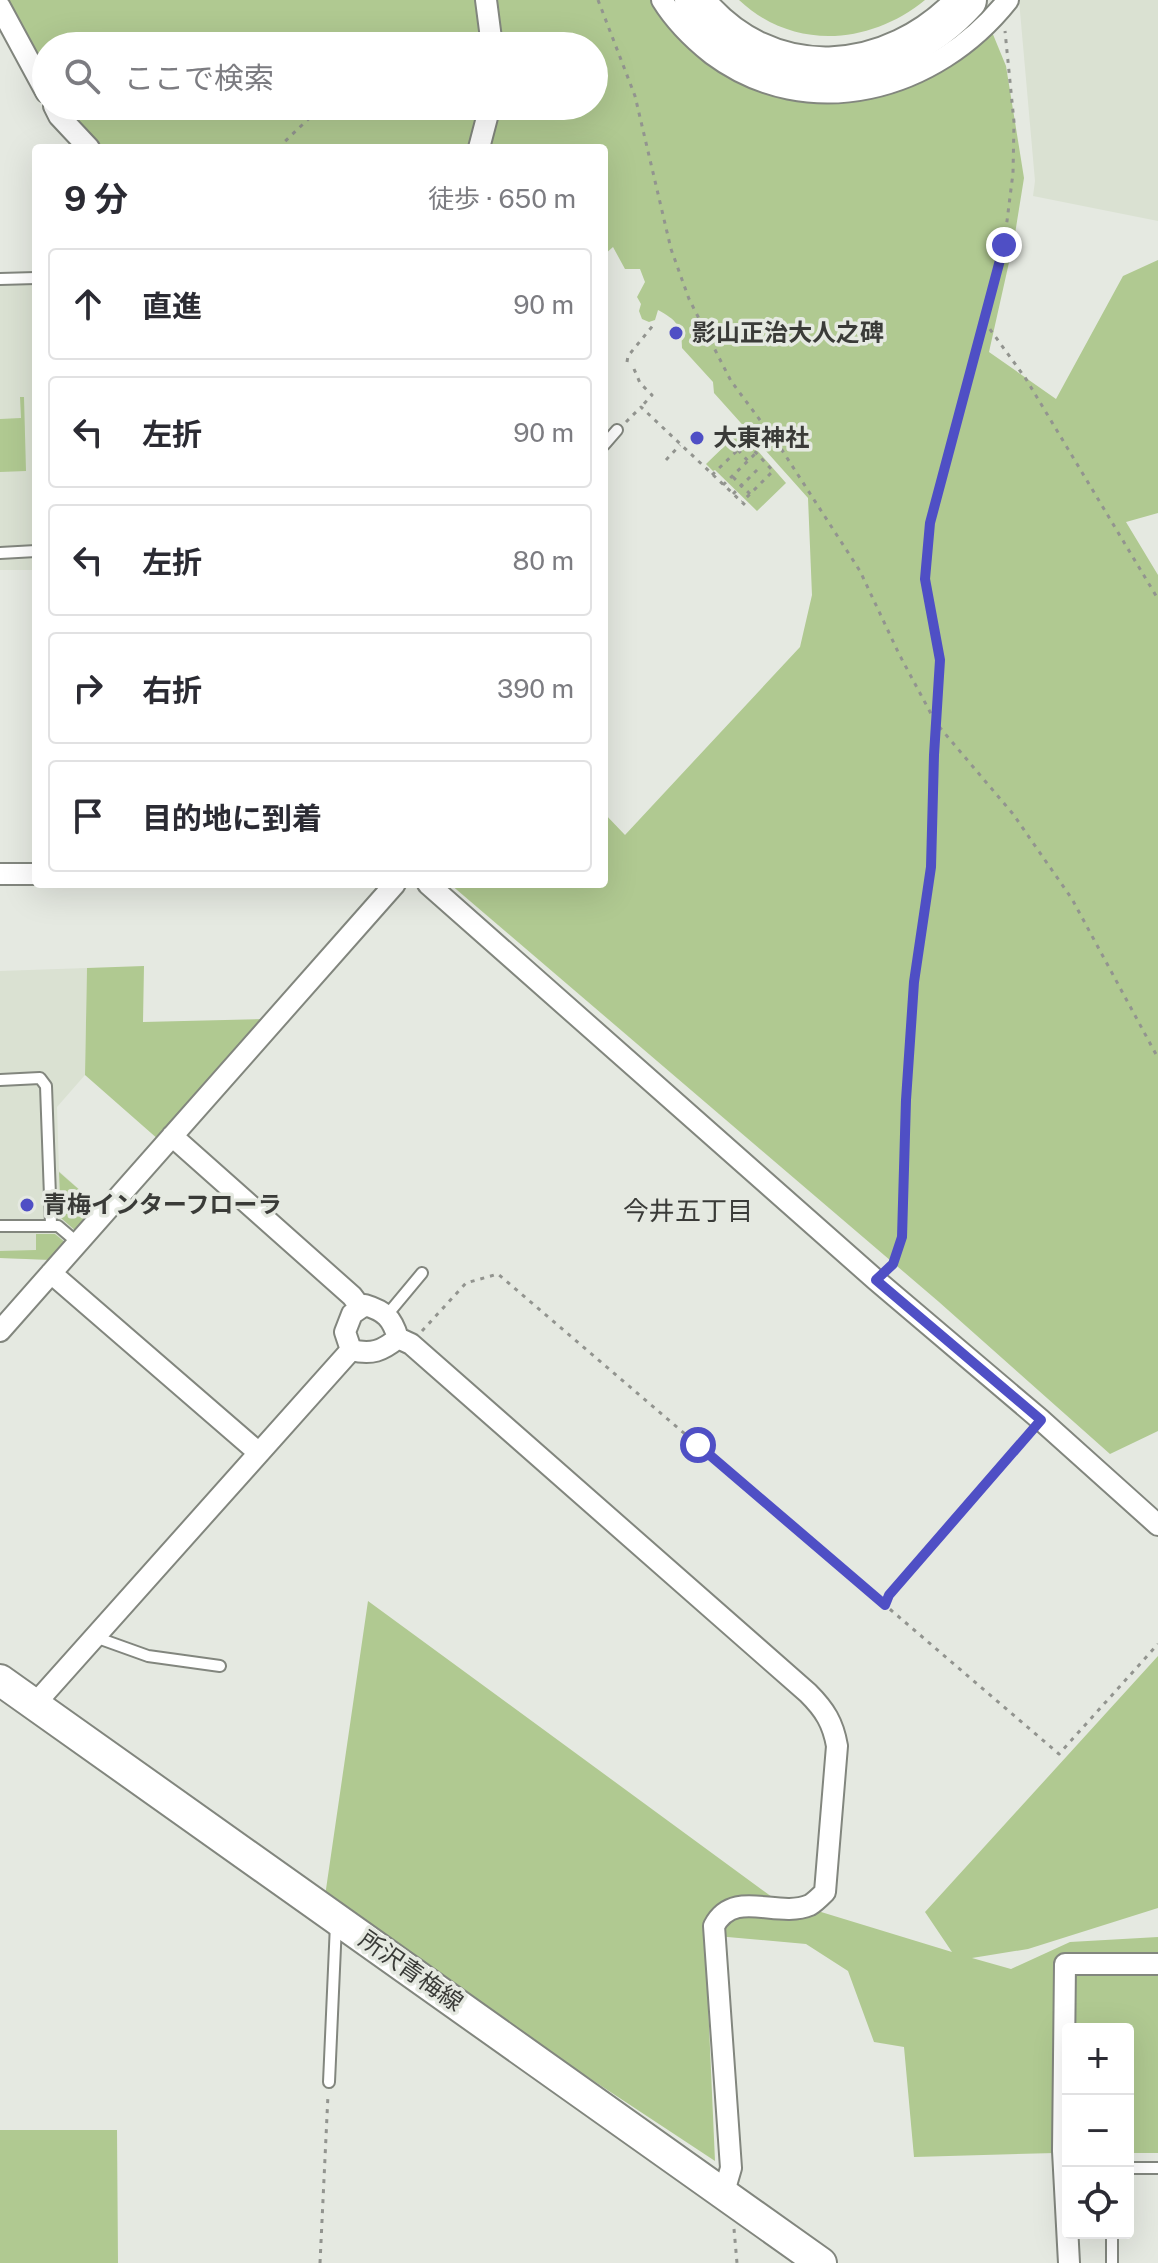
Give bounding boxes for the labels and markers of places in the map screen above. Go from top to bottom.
place label: 影山正治大人之碑 [692,318,884,346]
marker: 影山正治大人之碑 [667,324,685,342]
place label: 大東神社 [713,423,809,451]
marker: 大東神社 [688,429,706,447]
place label: 青梅インターフローラ [43,1190,282,1218]
marker: 青梅インターフローラ [18,1196,36,1214]

